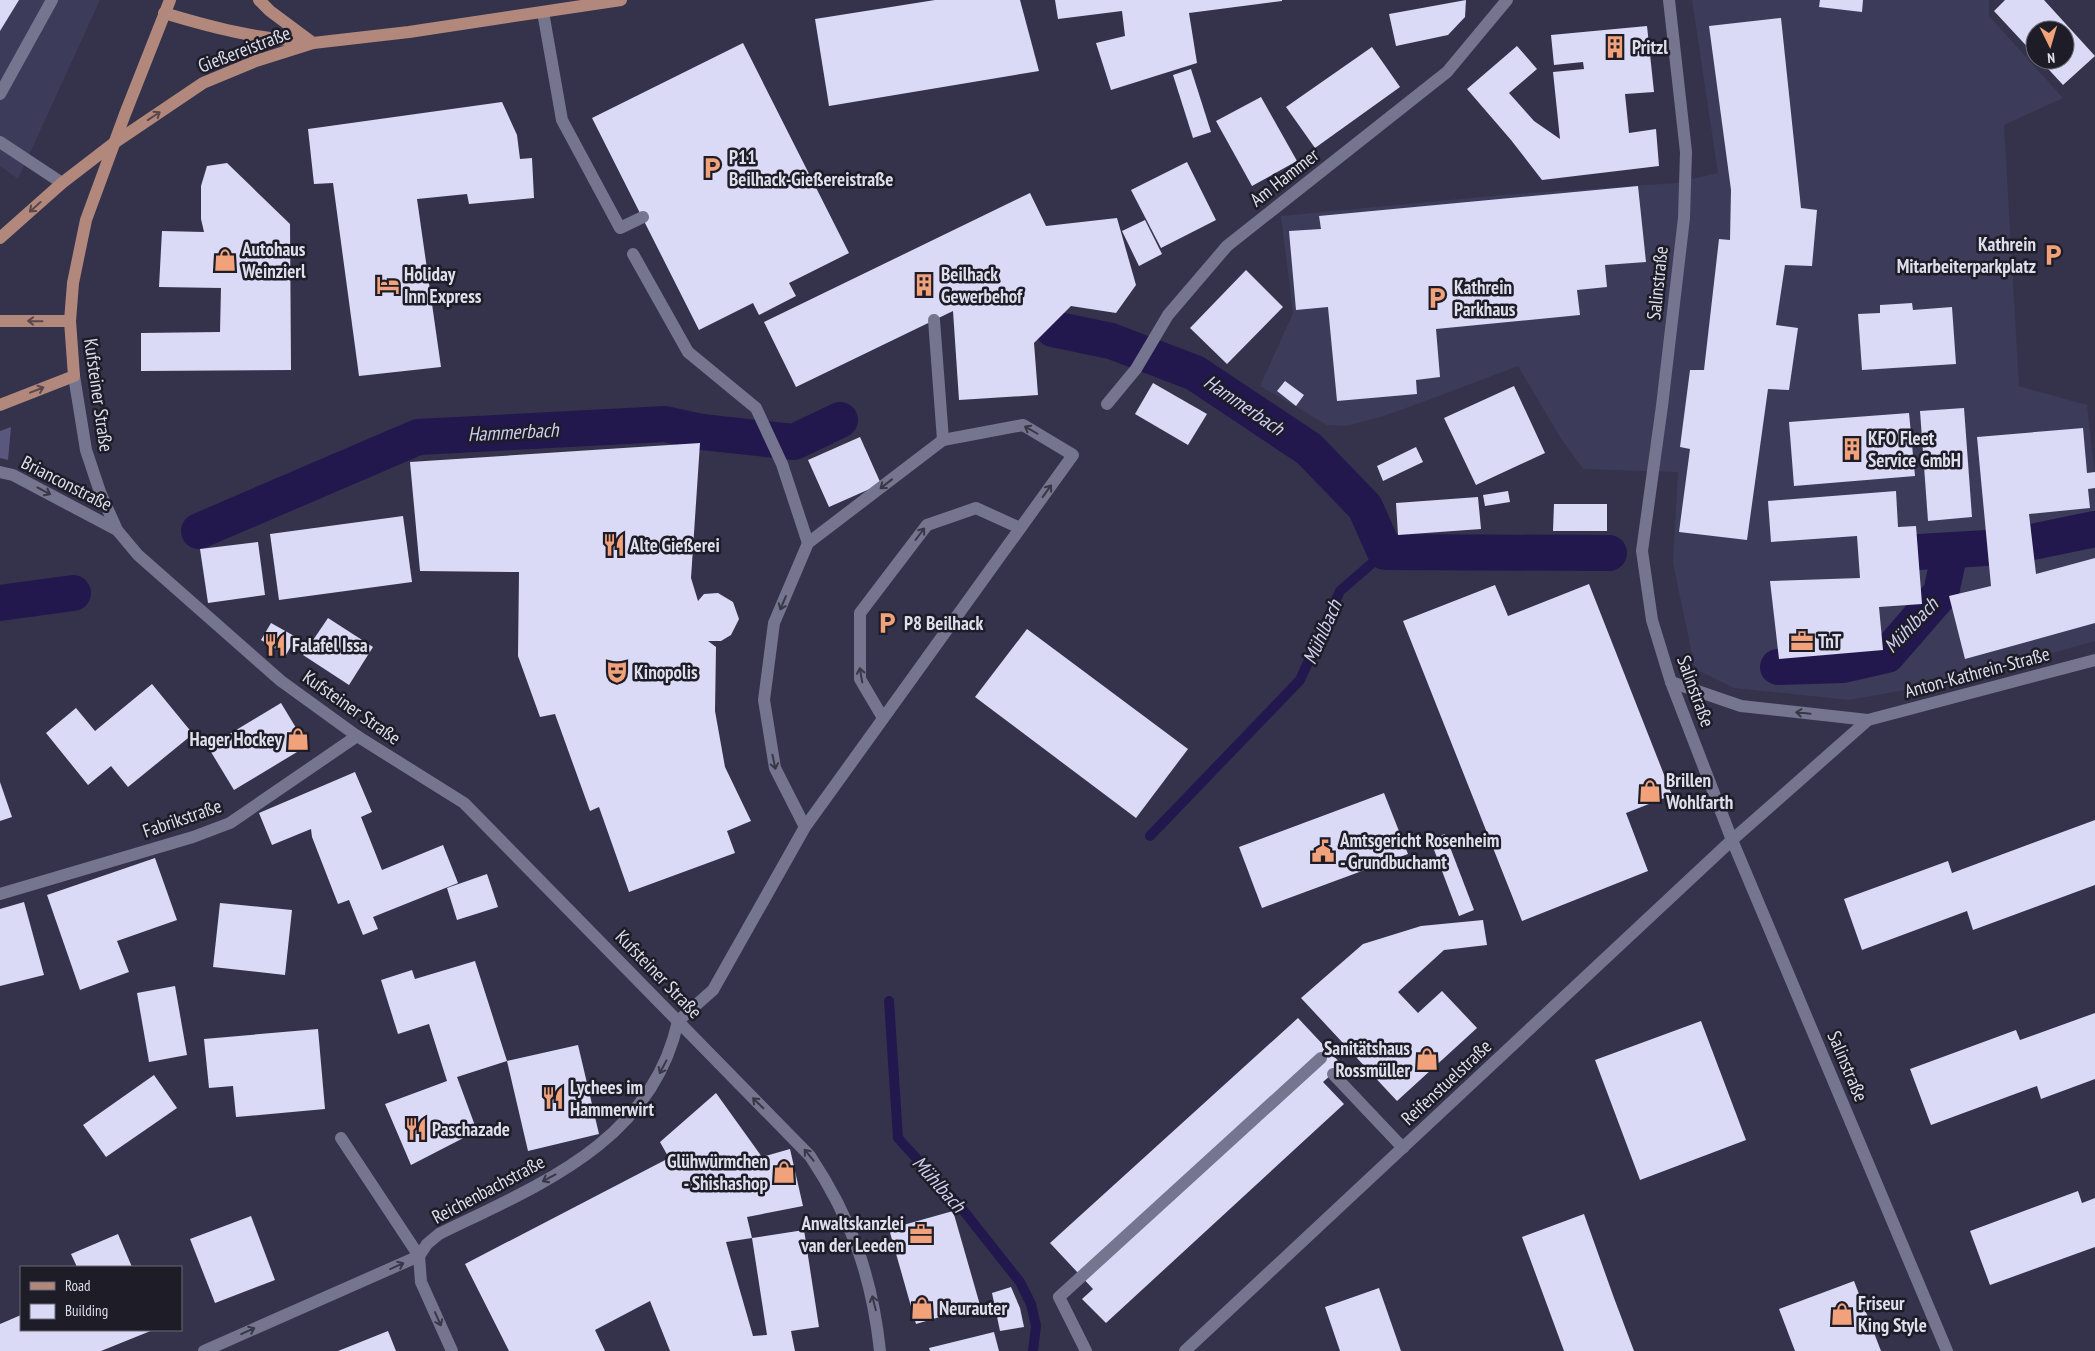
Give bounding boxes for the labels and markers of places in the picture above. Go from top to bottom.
building icon: Pritzl [1602,34,1628,60]
place label: Pritzl [1632,35,1668,59]
place label: P11 Beilhack-Gießereistraße [729,145,893,191]
parking icon: P11 Beilhack-Gießereistraße [699,155,725,181]
place label: Kathrein Mitarbeiterparkplatz [1897,232,2036,278]
place label: Autohaus Weinzierl [241,237,306,283]
parking icon: Kathrein Mitarbeiterparkplatz [2040,242,2066,268]
shop icon: Autohaus Weinzierl [212,247,238,273]
place label: Holiday Inn Express [404,262,482,308]
place label: Beilhack Gewerbehof [941,262,1023,308]
hotel icon: Holiday Inn Express [375,272,401,298]
building icon: Beilhack Gewerbehof [911,272,937,298]
place label: Kathrein Parkhaus [1454,275,1516,321]
parking icon: Kathrein Parkhaus [1424,285,1450,311]
place label: KFO Fleet Service GmbH [1868,426,1961,472]
building icon: KFO Fleet Service GmbH [1839,436,1865,462]
restaurant icon: Alte Gießerei [601,532,627,558]
place label: Alte Gießerei [629,533,720,557]
parking icon: P8 Beilhack [874,610,900,636]
place label: P8 Beilhack [904,611,983,635]
office icon: TnT [1789,628,1815,654]
place label: TnT [1818,629,1841,653]
restaurant icon: Falafel Issa [262,632,288,658]
place label: Falafel Issa [292,633,368,657]
theatre icon: Kinopolis [604,659,630,685]
place label: Kinopolis [634,660,698,684]
shop icon: Hager Hockey [285,726,311,752]
place label: Hager Hockey [190,727,282,751]
place label: Brillen Wohlfarth [1665,768,1733,814]
shop icon: Brillen Wohlfarth [1637,778,1663,804]
place label: Amtsgericht Rosenheim - Grundbuchamt [1339,828,1499,874]
public building icon: Amtsgericht Rosenheim - Grundbuchamt [1310,838,1336,864]
place label: Sanitätshaus Rossmüller [1324,1036,1410,1082]
shop icon: Sanitätshaus Rossmüller [1414,1046,1440,1072]
place label: Lychees im Hammerwirt [570,1075,655,1121]
restaurant icon: Lychees im Hammerwirt [540,1085,566,1111]
restaurant icon: Paschazade [403,1116,429,1142]
place label: Paschazade [432,1117,510,1141]
place label: Glühwürmchen - Shishashop [667,1149,769,1195]
shop icon: Glühwürmchen - Shishashop [771,1159,797,1185]
place label: Anwaltskanzlei van der Leeden [800,1211,904,1257]
office icon: Anwaltskanzlei van der Leeden [908,1221,934,1247]
place label: Friseur King Style [1858,1291,1927,1337]
shop icon: Neurauter [909,1295,935,1321]
place label: Neurauter [939,1296,1007,1320]
shop icon: Friseur King Style [1829,1301,1855,1327]

